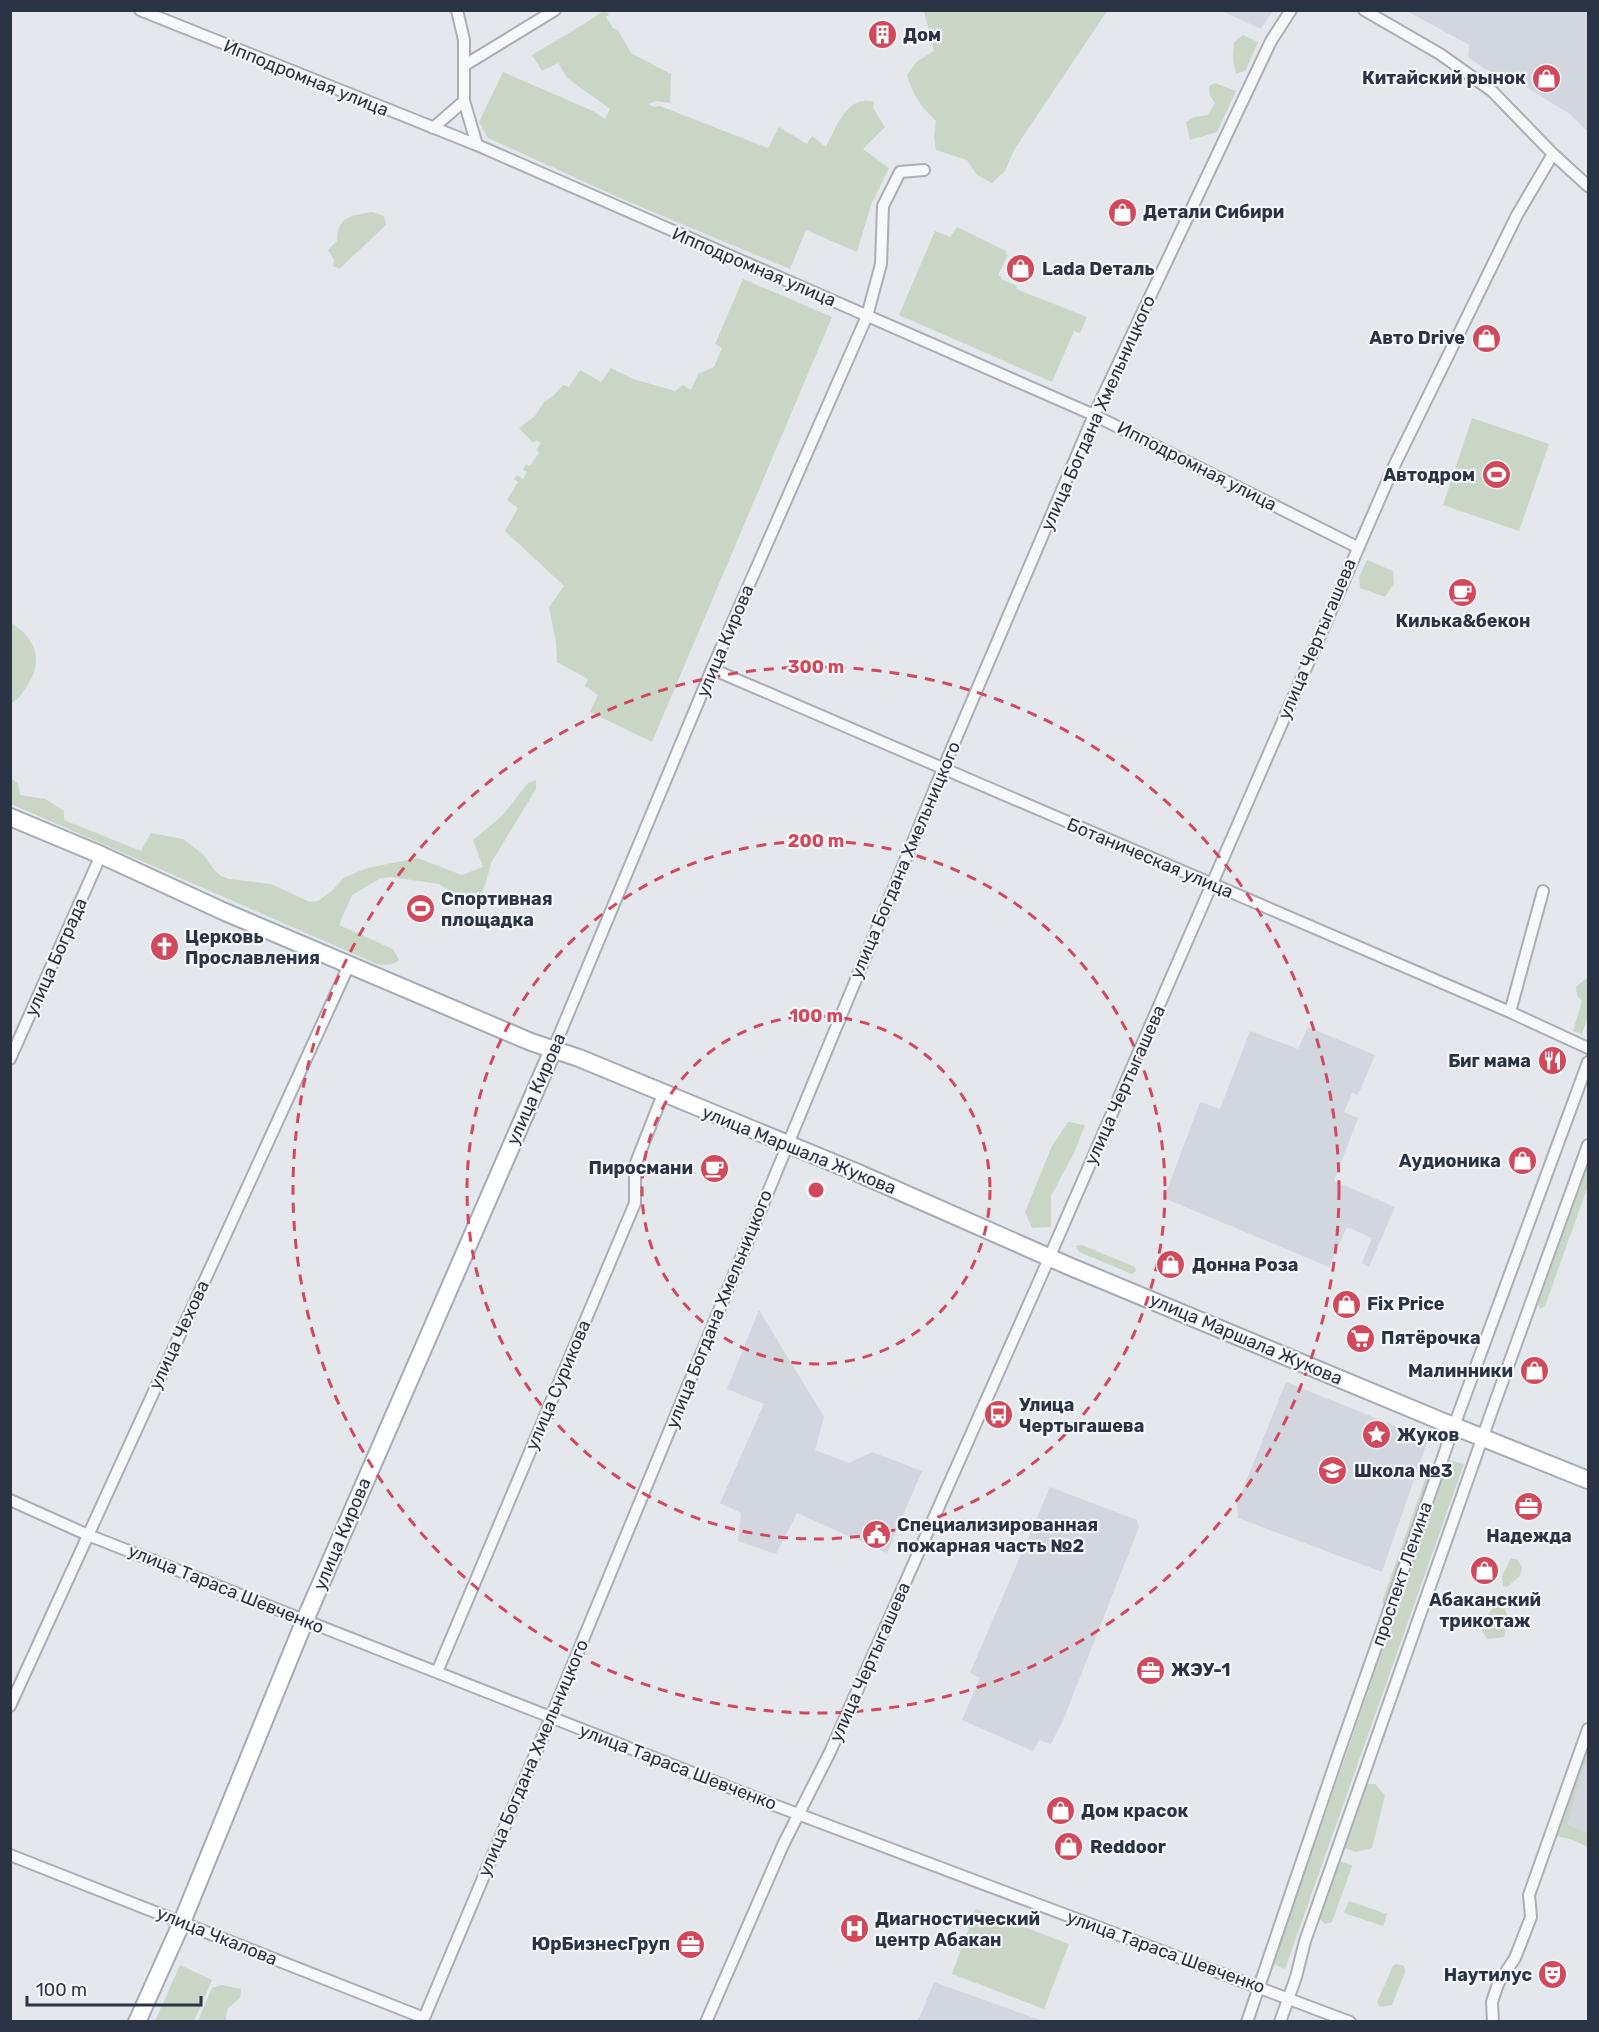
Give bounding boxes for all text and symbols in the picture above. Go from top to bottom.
building icon: Дом [866,19,898,51]
place label: Дом [903,24,941,46]
street label: Ипподромная улица [220,35,392,121]
shop icon: Китайский рынок [1531,62,1563,94]
place label: Китайский рынок [1362,67,1526,89]
shop icon: Детали Сибири [1106,196,1138,228]
place label: Детали Сибири [1143,201,1284,223]
street label: Ипподромная улица [669,222,839,312]
shop icon: Lada Dеталь [1005,253,1037,285]
place label: Lada Dеталь [1042,258,1155,280]
street label: улица Богдана Хмельницкого [1036,292,1160,534]
shop icon: Авто Drive [1470,322,1502,354]
place label: Авто Drive [1369,327,1465,349]
street label: Ипподромная улица [1114,416,1280,516]
sports icon: Автодром [1480,459,1512,491]
place label: Автодром [1383,464,1475,486]
street label: улица Чертыгашева [1273,555,1361,723]
cafe icon: Килька&бекон [1447,576,1479,608]
street label: улица Кирова [691,582,759,700]
place label: Килька&бекон [1395,610,1531,632]
text: 300 m [788,656,844,678]
street label: улица Богдана Хмельницкого [845,738,965,982]
street label: Ботаническая улица [1064,813,1236,903]
text: 200 m [788,830,844,852]
place label: Спортивная площадка [441,888,553,931]
sports icon: Спортивная площадка [404,893,436,925]
street label: улица Бограда [20,894,92,1020]
place label: Церковь Прославления [185,926,320,969]
church icon: Церковь Прославления [148,931,180,963]
street label: улица Чертыгашева [1080,1002,1170,1168]
text: 100 m [789,1005,843,1027]
street label: улица Кирова [502,1030,570,1148]
restaurant icon: Биг мама [1536,1045,1568,1077]
place label: Биг мама [1448,1050,1531,1072]
street label: улица Маршала Жукова [699,1101,899,1199]
shop icon: Аудионика [1506,1145,1538,1177]
place label: Аудионика [1399,1150,1501,1172]
cafe icon: Пиросмани [698,1152,730,1184]
place label: Пиросмани [589,1157,693,1179]
centre of rings [806,1180,826,1200]
street label: улица Богдана Хмельницкого [661,1186,777,1432]
shop icon: Донна Роза [1155,1249,1187,1281]
place label: Донна Роза [1192,1254,1298,1276]
street label: улица Чехова [144,1277,214,1393]
street label: улица Маршала Жукова [1146,1288,1346,1390]
shop icon: Fix Price [1330,1288,1362,1320]
place label: Fix Price [1367,1293,1445,1315]
street label: улица Сурикова [521,1317,595,1453]
supermarket icon: Пятёрочка [1344,1322,1376,1354]
place label: Пятёрочка [1381,1327,1481,1349]
shop icon: Малинники [1518,1355,1550,1387]
place label: Малинники [1408,1360,1513,1382]
place label: Улица Чертыгашева [1019,1394,1144,1437]
bus stop icon: Улица Чертыгашева [982,1399,1014,1431]
place icon: Жуков [1360,1419,1392,1451]
place label: Жуков [1397,1424,1459,1446]
school or university icon: Школа №3 [1317,1455,1349,1487]
place label: Школа №3 [1354,1460,1453,1482]
street label: улица Кирова [308,1475,376,1593]
office icon: Надежда [1513,1491,1545,1523]
street label: проспект Ленина [1367,1499,1437,1649]
place label: Специализированная пожарная часть №2 [897,1514,1098,1557]
public building icon: Специализированная пожарная часть №2 [860,1519,892,1551]
place label: Надежда [1486,1525,1572,1547]
street label: улица Тараса Шевченко [125,1540,327,1638]
shop icon: Абаканский трикотаж [1469,1555,1501,1587]
street label: улица Чертыгашева [825,1579,915,1745]
place label: Абаканский трикотаж [1429,1589,1541,1632]
street label: улица Богдана Хмельницкого [473,1636,593,1880]
office icon: ЖЭУ-1 [1134,1654,1166,1686]
place label: ЖЭУ-1 [1171,1659,1230,1681]
street label: улица Тараса Шевченко [576,1719,780,1815]
shop icon: Дом красок [1044,1795,1076,1827]
place label: Дом красок [1081,1800,1188,1822]
shop icon: Reddoor [1053,1831,1085,1863]
place label: Reddoor [1090,1836,1166,1858]
street label: улица Чкалова [153,1902,281,1970]
street label: улица Тараса Шевченко [1064,1906,1268,1998]
place label: Диагностический центр Абакан [875,1908,1040,1951]
hospital icon: Диагностический центр Абакан [838,1913,870,1945]
office icon: ЮрБизнесГруп [675,1928,707,1960]
place label: ЮрБизнесГруп [532,1933,670,1955]
theatre icon: Наутилус [1537,1959,1569,1991]
place label: Наутилус [1444,1964,1532,1986]
scale bar [27,1969,201,2007]
text: 100 m [36,1979,87,2001]

